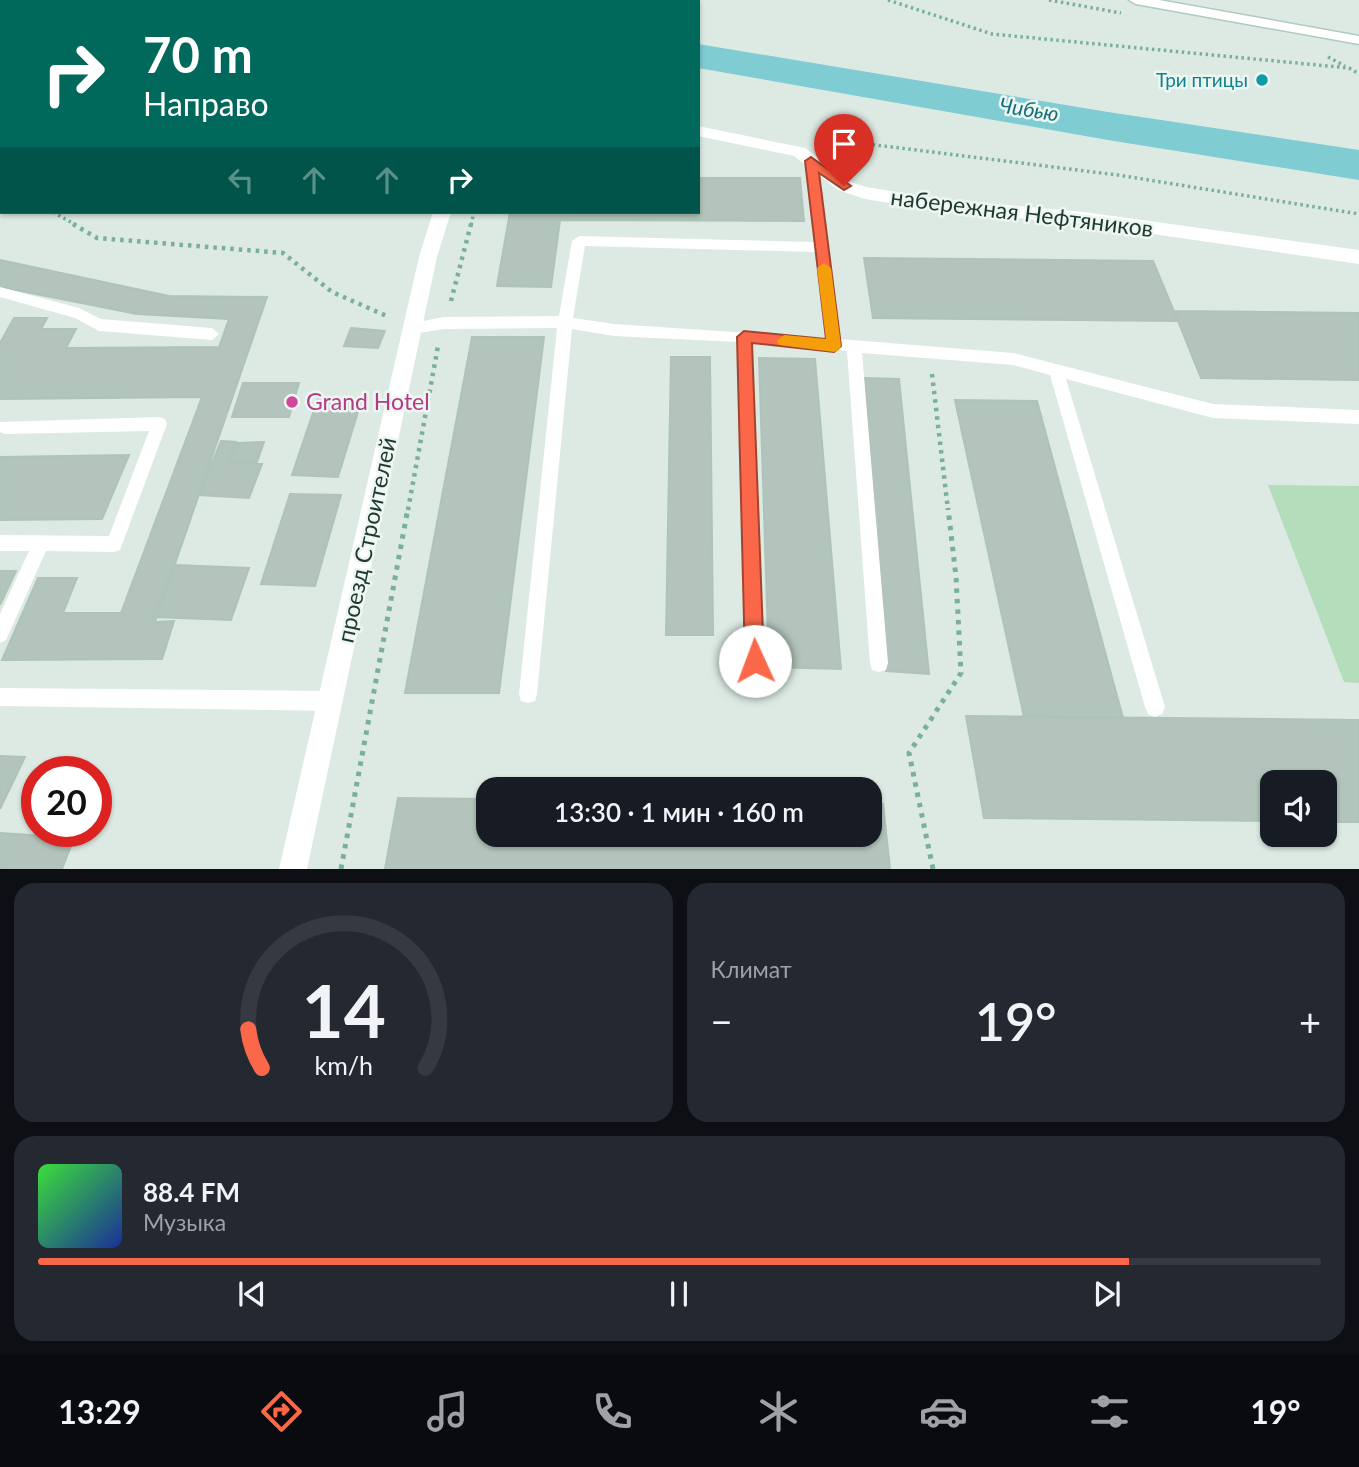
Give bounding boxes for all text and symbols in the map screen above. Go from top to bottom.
text: 70 m [143,25,253,83]
icon: right [28,28,119,119]
place label: Три птицы [1156,68,1248,91]
marker: Три птицы [1254,72,1270,88]
text: Направо [143,84,269,123]
water label: Чибью [998,92,1061,126]
pin [814,114,874,186]
icon: arrive [825,125,863,163]
icon: left [222,161,260,199]
icon: ahead [295,161,333,199]
icon: ahead [368,161,406,199]
icon: right [441,161,479,199]
street label: набережная Нефтяников [889,182,1155,242]
place label: Grand Hotel [306,387,430,415]
marker: Grand Hotel [284,394,300,410]
street label: проезд Строителей [331,435,401,645]
position arrow [718,624,792,698]
speed limit sign: 20 [21,756,112,847]
map controls [1260,770,1337,847]
button: sound [1260,770,1337,847]
text: 13:30 · 1 мин · 160 m [554,796,804,828]
text: Климат [711,955,792,983]
text: 14 [301,967,385,1055]
text: 19° [975,990,1057,1052]
text: − [711,998,733,1044]
text: + [1299,998,1321,1044]
text: km/h [314,1050,373,1080]
text: 88.4 FM [143,1176,240,1208]
text: Музыка [143,1208,226,1236]
icon: previous [233,1275,271,1313]
icon: pause [660,1275,698,1313]
icon: next [1088,1275,1126,1313]
icon: directions [257,1387,306,1436]
icon: music [423,1387,472,1436]
icon: phone [588,1387,637,1436]
icon: climate [754,1387,803,1436]
icon: car [919,1387,968,1436]
icon: filters [1085,1387,1134,1436]
text: 13:29 [58,1392,141,1431]
text: 19° [1250,1392,1301,1431]

